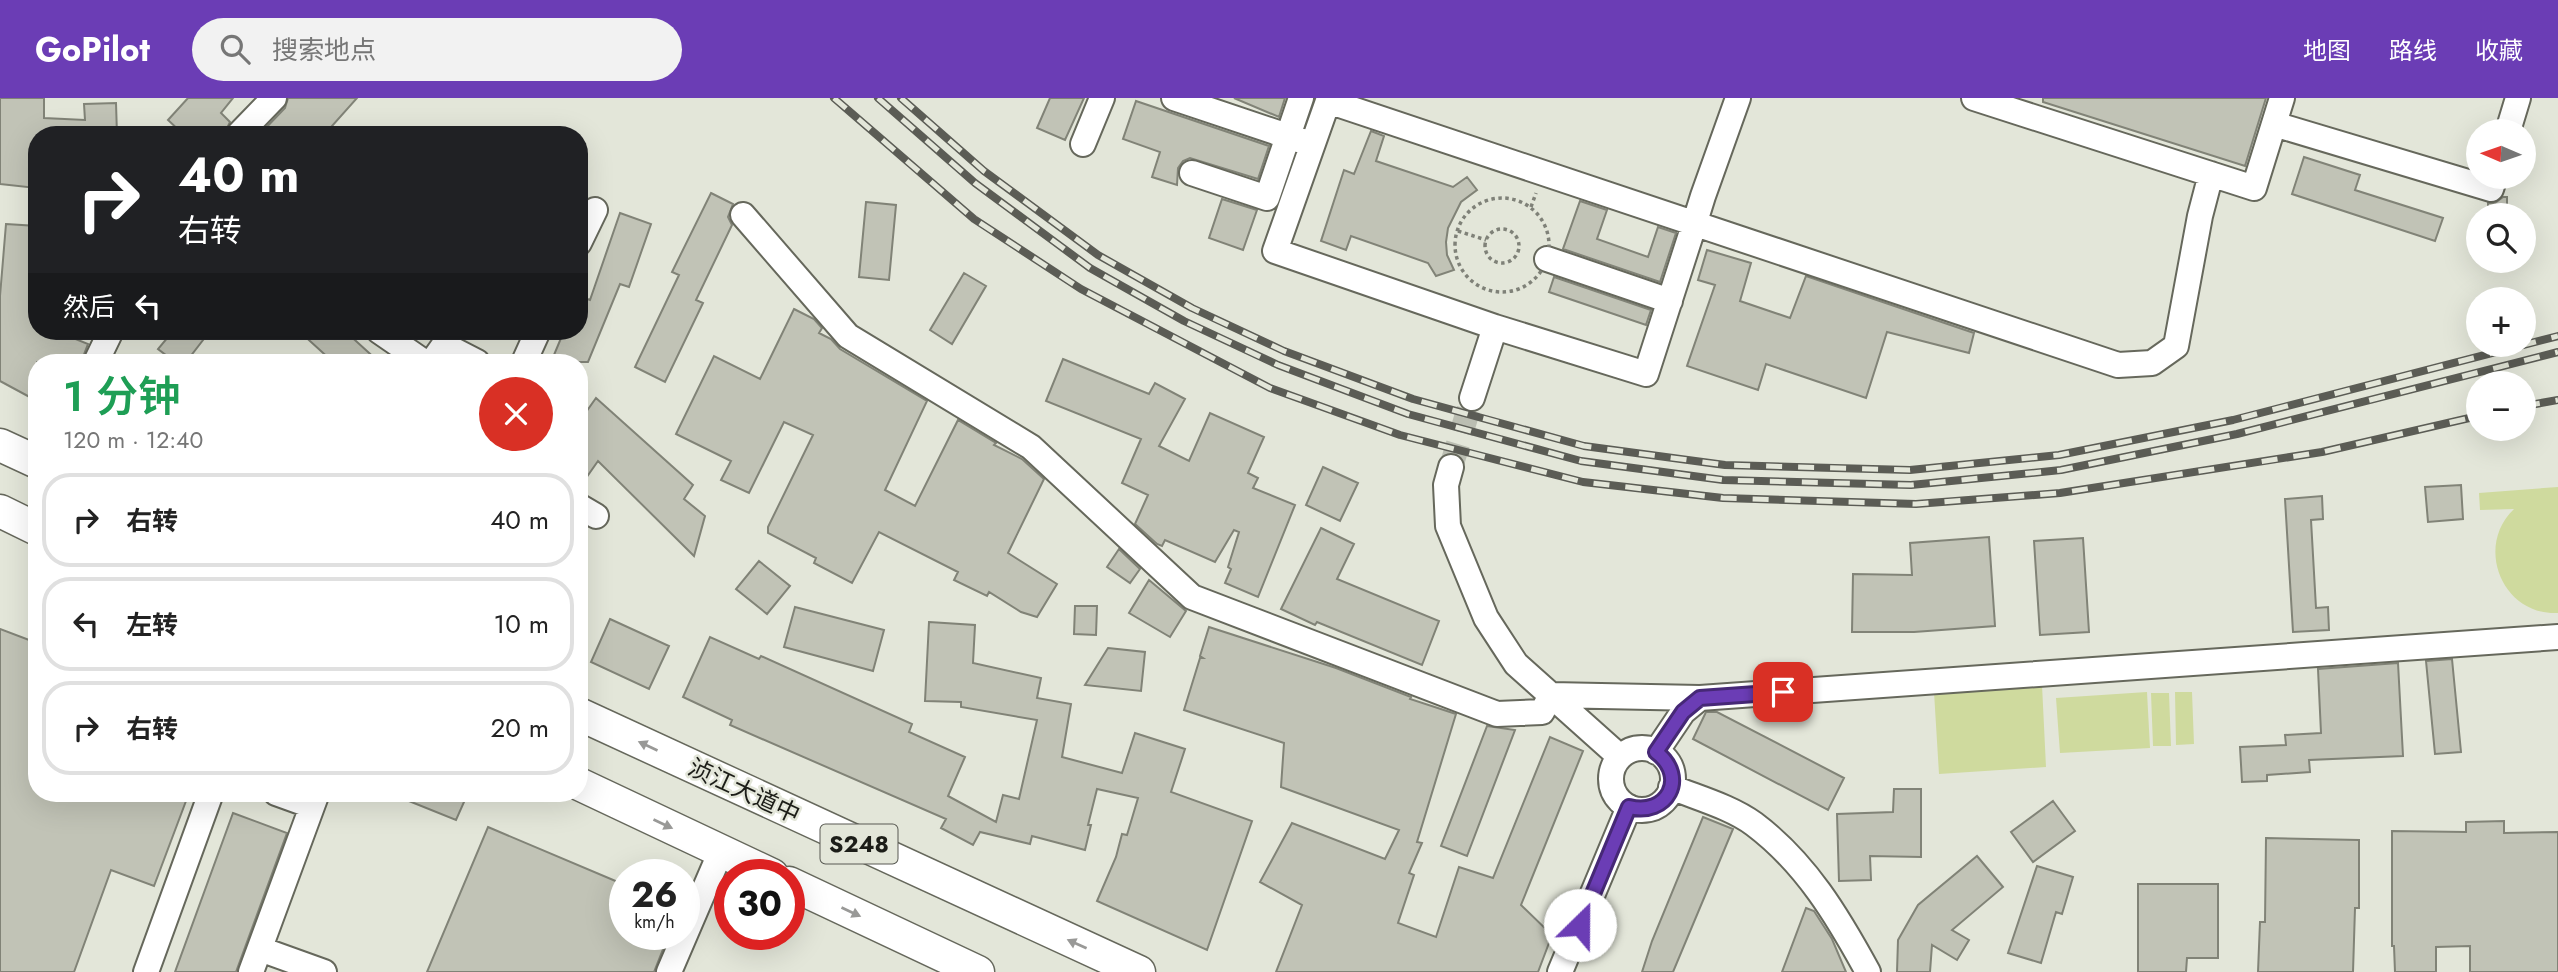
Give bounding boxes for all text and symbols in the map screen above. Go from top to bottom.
search box [192,18,682,81]
text: GoPilot [35,26,150,73]
icon: search [216,30,254,68]
text: 搜索地点 [272,31,376,69]
text: 地图 [2303,33,2351,68]
text: 路线 [2389,33,2437,68]
text: 收藏 [2475,33,2523,68]
north arrow [2466,119,2536,189]
map controls [2466,119,2536,441]
text: 40 m [178,140,300,210]
icon: right [63,154,154,245]
button: search [2466,203,2536,273]
text: 右转 [178,208,242,254]
icon: left [129,287,167,325]
button: + [2466,287,2536,357]
text: 然后 [63,288,115,326]
text: 1 分钟 [63,366,180,427]
button: − [2466,371,2536,441]
button: close [479,377,553,451]
text: 120 m · 12:40 [63,423,203,457]
icon: right [67,501,105,539]
text: 40 m [490,501,549,539]
text: 右转 [126,502,178,540]
icon: left [67,605,105,643]
text: 10 m [494,605,549,643]
text: 左转 [126,606,178,644]
pin [1753,662,1813,722]
icon: arrive [1764,673,1802,711]
icon: right [67,709,105,747]
text: 20 m [491,709,549,747]
text: 右转 [126,710,178,748]
one-way arrow [638,740,658,752]
street label: 浈江大道中 [682,749,806,832]
one-way arrow [653,818,673,830]
road number: S248 [820,824,898,864]
speed limit sign: 30 [714,859,805,950]
text: 26 [631,870,678,920]
position arrow [1543,888,1617,962]
one-way arrow [841,906,861,918]
text: km/h [634,909,675,935]
one-way arrow [1067,938,1087,950]

